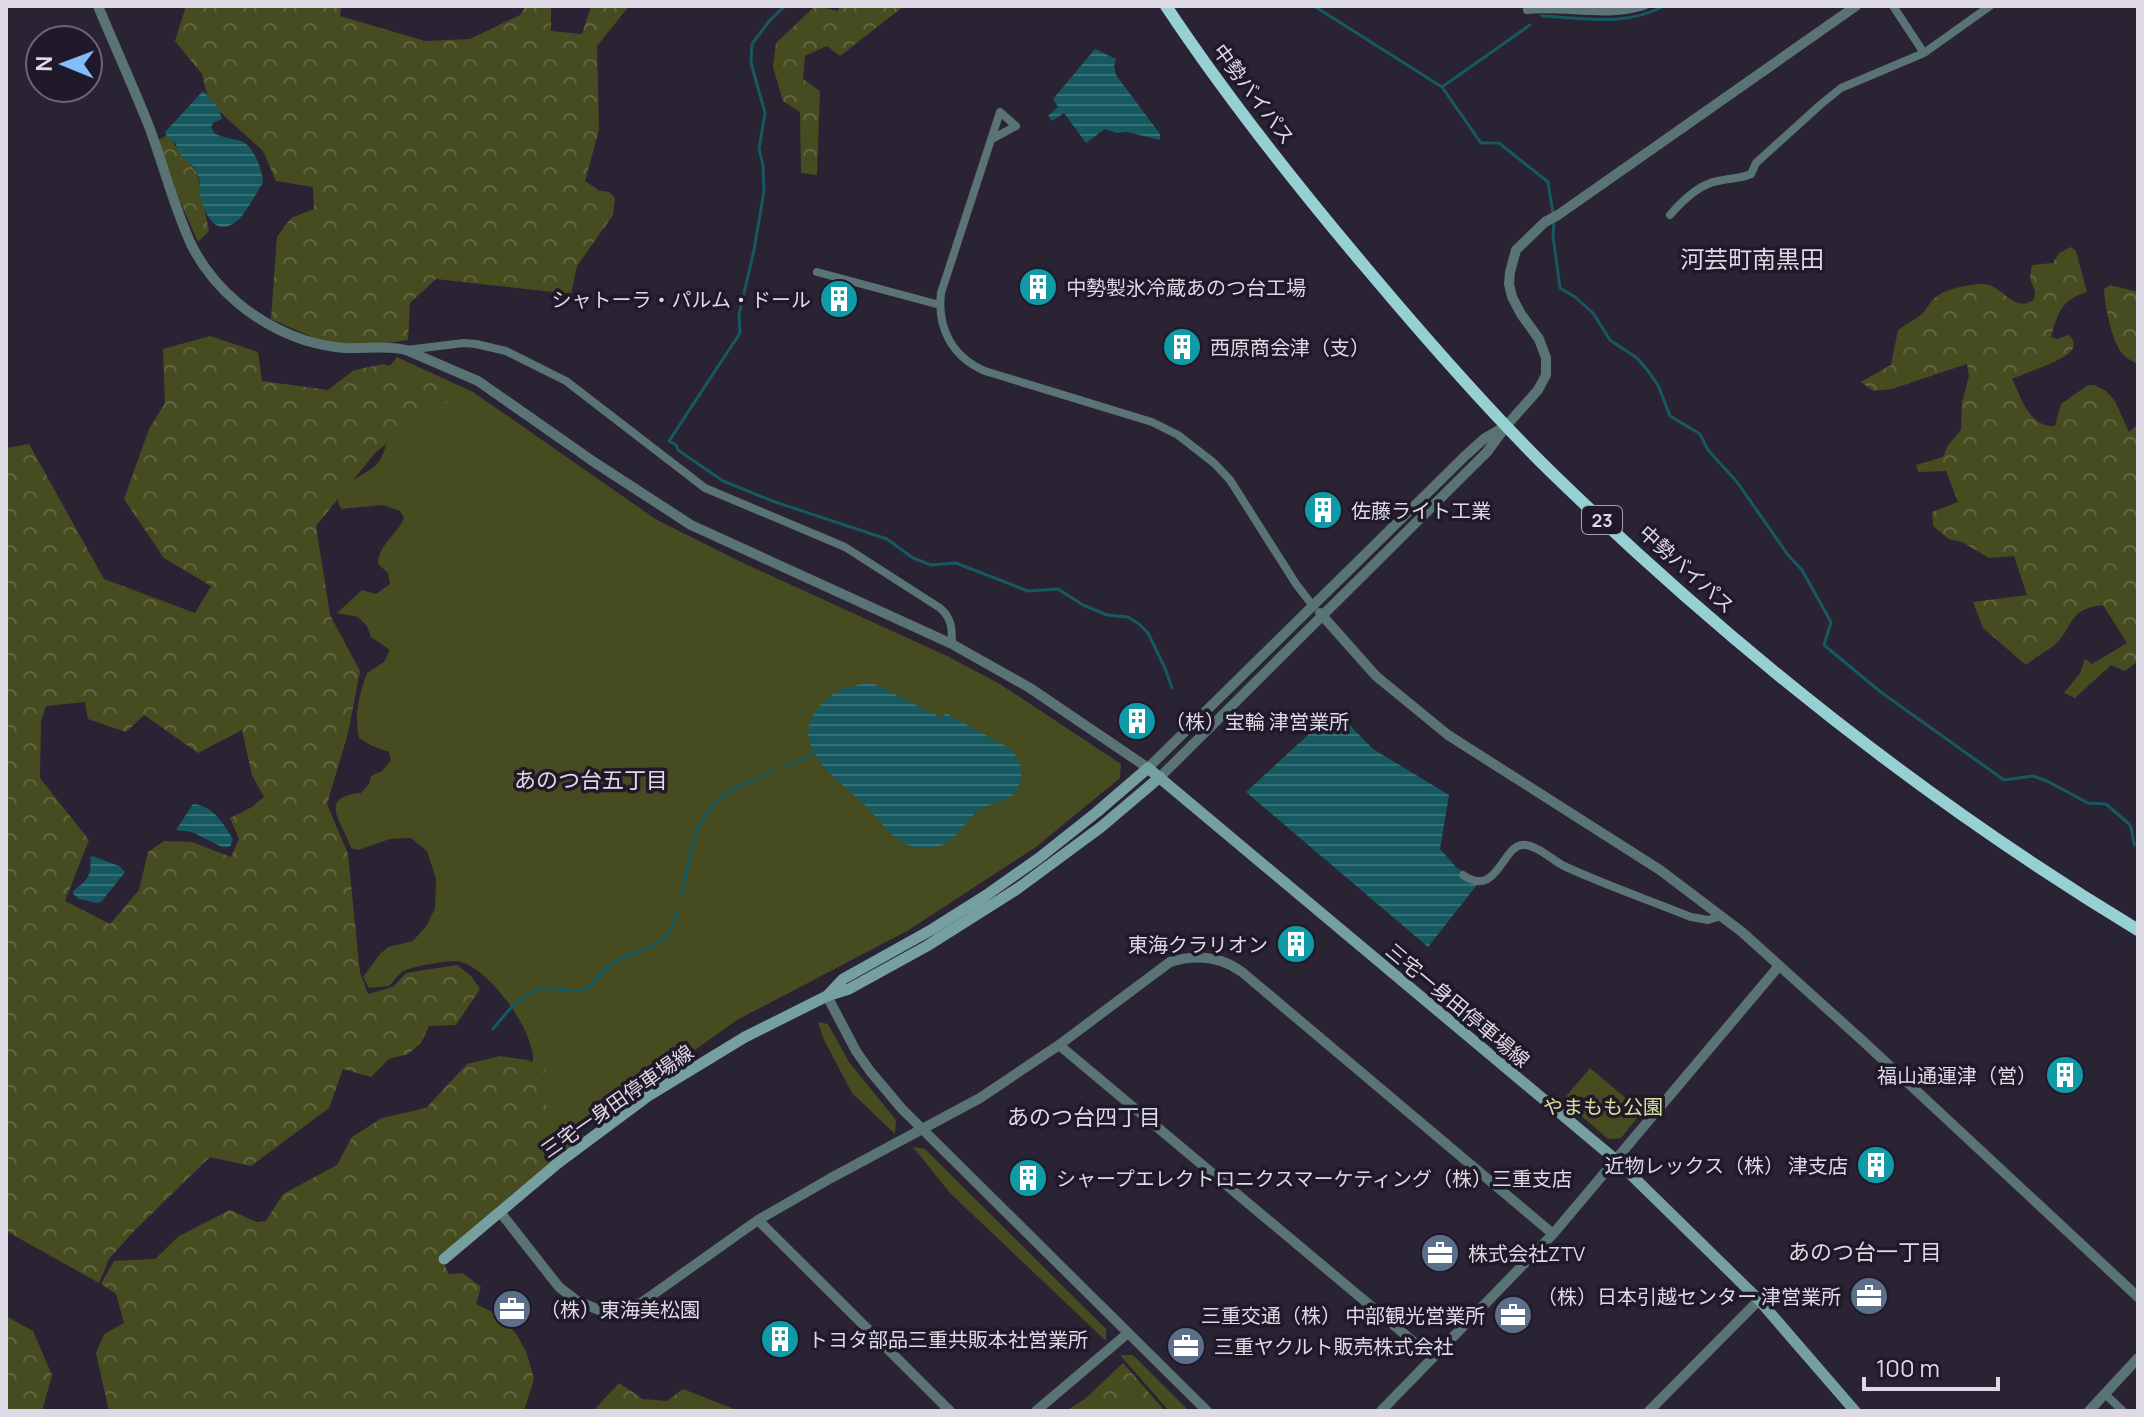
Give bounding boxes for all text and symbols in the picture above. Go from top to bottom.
north arrow [24,24,104,104]
street label: 中勢バイパス [1207,38,1301,150]
text: N [29,55,59,72]
district label: 河芸町南黒田 [1680,242,1824,275]
building icon: 中勢製氷冷蔵あのつ台工場 [1017,266,1059,308]
place label: 中勢製氷冷蔵あのつ台工場 [1066,274,1306,301]
building icon: シャトーラ・パルム・ドール [818,278,860,320]
place label: シャトーラ・パルム・ドール [551,286,811,313]
building icon: 西原商会津（支） [1161,326,1203,368]
place label: 西原商会津（支） [1210,334,1370,361]
building icon: 佐藤ライト工業 [1302,489,1344,531]
place label: 佐藤ライト工業 [1351,497,1491,524]
road number: 23 [1582,506,1622,534]
street label: 中勢バイパス [1634,519,1740,619]
building icon: （株）宝輪 津営業所 [1116,700,1158,742]
place label: （株）宝輪 津営業所 [1165,708,1349,735]
district label: あのつ台五丁目 [514,765,668,795]
building icon: 東海クラリオン [1275,923,1317,965]
place label: 東海クラリオン [1128,931,1268,958]
street label: 三宅一身田停車場線 [1380,937,1536,1073]
street label: 三宅一身田停車場線 [536,1038,698,1164]
building icon: 福山通運津（営） [2044,1054,2086,1096]
place label: 福山通運津（営） [1877,1062,2037,1089]
park label: やまもも公園 [1543,1093,1663,1120]
district label: あのつ台四丁目 [1007,1102,1161,1132]
building icon: 近物レックス（株） 津支店 [1855,1144,1897,1186]
place label: 近物レックス（株） 津支店 [1605,1152,1848,1179]
building icon: シャープエレクトロニクスマーケティング（株）三重支店 [1007,1157,1049,1199]
place label: シャープエレクトロニクスマーケティング（株）三重支店 [1056,1165,1572,1192]
office icon: 株式会社ZTV [1419,1232,1461,1274]
district label: あのつ台一丁目 [1788,1237,1942,1267]
place label: 株式会社ZTV [1468,1240,1585,1267]
office icon: （株）日本引越センター 津営業所 [1848,1275,1890,1317]
place label: （株）日本引越センター 津営業所 [1537,1283,1841,1310]
office icon: （株）東海美松園 [491,1288,533,1330]
office icon: 三重交通（株） 中部観光営業所 [1492,1294,1534,1336]
place label: （株）東海美松園 [540,1296,700,1323]
place label: 三重交通（株） 中部観光営業所 [1201,1302,1485,1329]
building icon: トヨタ部品三重共販本社営業所 [759,1318,801,1360]
office icon: 三重ヤクルト販売株式会社 [1165,1325,1207,1367]
place label: トヨタ部品三重共販本社営業所 [808,1326,1088,1353]
place label: 三重ヤクルト販売株式会社 [1214,1333,1453,1360]
scale bar [1864,1341,1998,1391]
text: 100 m [1876,1351,1940,1384]

